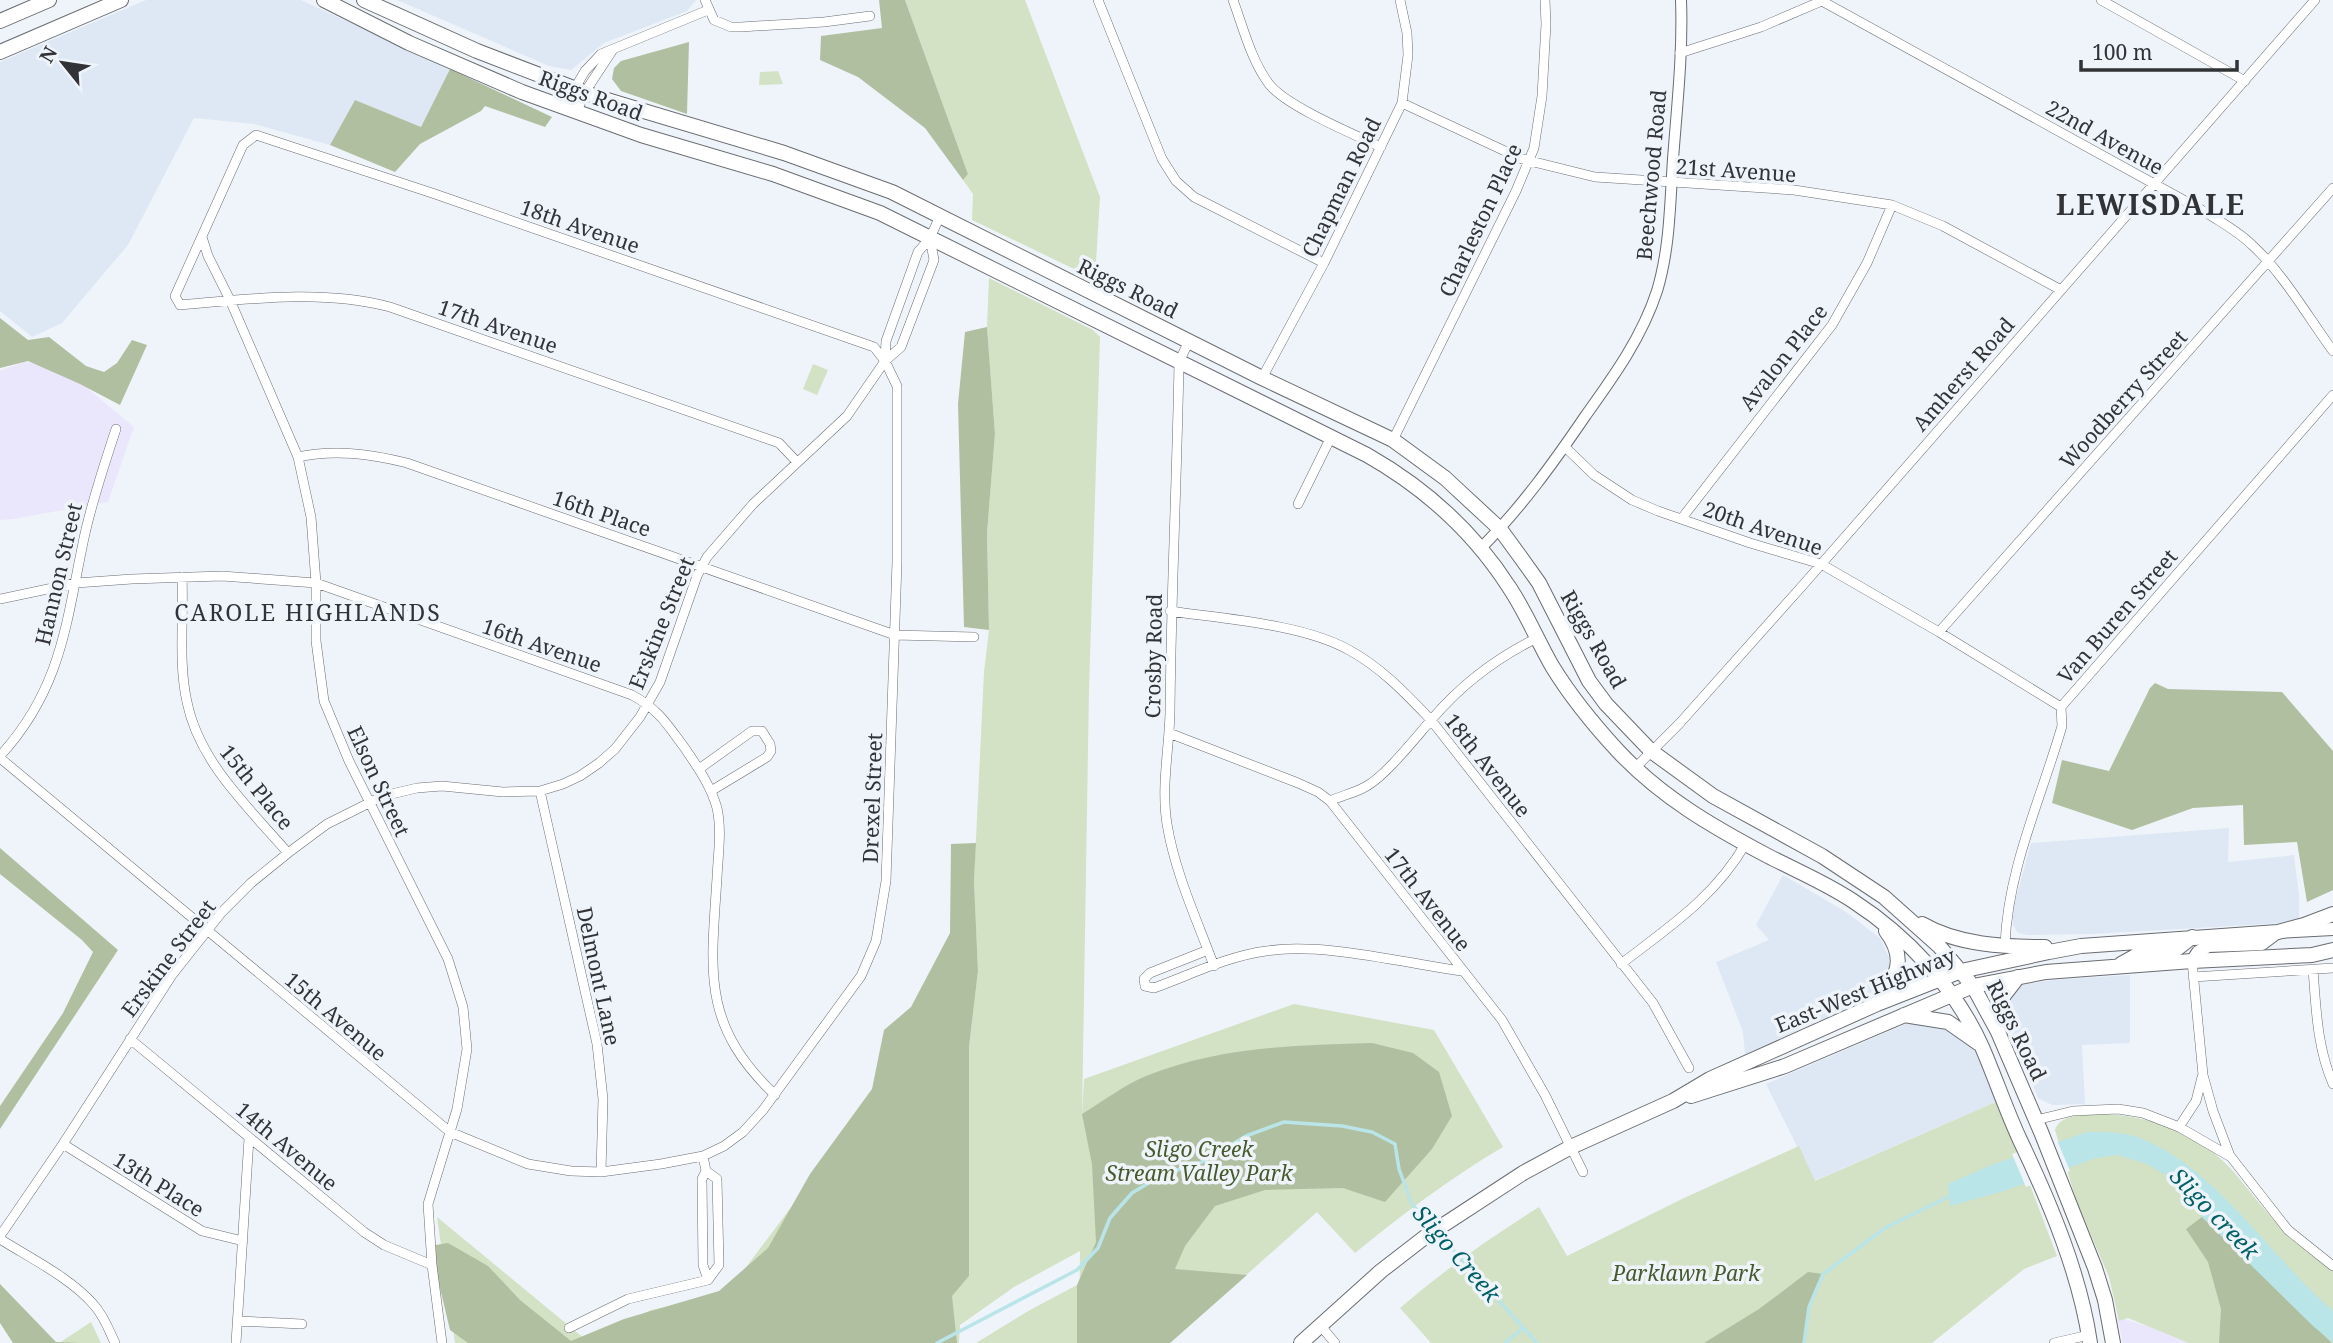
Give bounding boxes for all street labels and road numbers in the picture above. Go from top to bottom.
street label: Riggs Road [535,63,647,127]
street label: Beechwood Road [1630,88,1672,261]
street label: 22nd Avenue [2041,93,2169,181]
street label: Chapman Road [1295,112,1387,262]
street label: Charleston Place [1432,139,1528,301]
street label: 21st Avenue [1675,152,1797,188]
street label: 18th Avenue [516,192,644,260]
street label: Riggs Road [1073,252,1183,324]
street label: 17th Avenue [434,292,562,360]
street label: Avalon Place [1733,298,1833,416]
street label: Amherst Road [1906,311,2020,437]
street label: Woodberry Street [2053,324,2193,474]
street label: 16th Place [549,483,655,543]
street label: 20th Avenue [1699,494,1827,562]
street label: Hannon Street [28,500,88,648]
street label: Van Buren Street [2051,543,2183,689]
street label: Erskine Street [622,553,700,693]
street label: Riggs Road [1555,585,1633,693]
street label: Crosby Road [1138,593,1168,719]
street label: 16th Avenue [478,611,606,679]
street label: 18th Avenue [1439,707,1537,823]
street label: Elson Street [341,721,417,841]
street label: Drexel Street [856,732,888,864]
street label: 15th Place [214,738,300,836]
street label: 17th Avenue [1379,841,1477,957]
street label: Erskine Street [115,894,221,1022]
street label: Delmont Lane [571,904,627,1048]
street label: East-West Highway [1771,941,1959,1039]
street label: 15th Avenue [279,965,393,1067]
street label: Riggs Road [1981,975,2053,1085]
street label: 14th Avenue [230,1095,344,1197]
street label: 13th Place [108,1145,210,1223]

